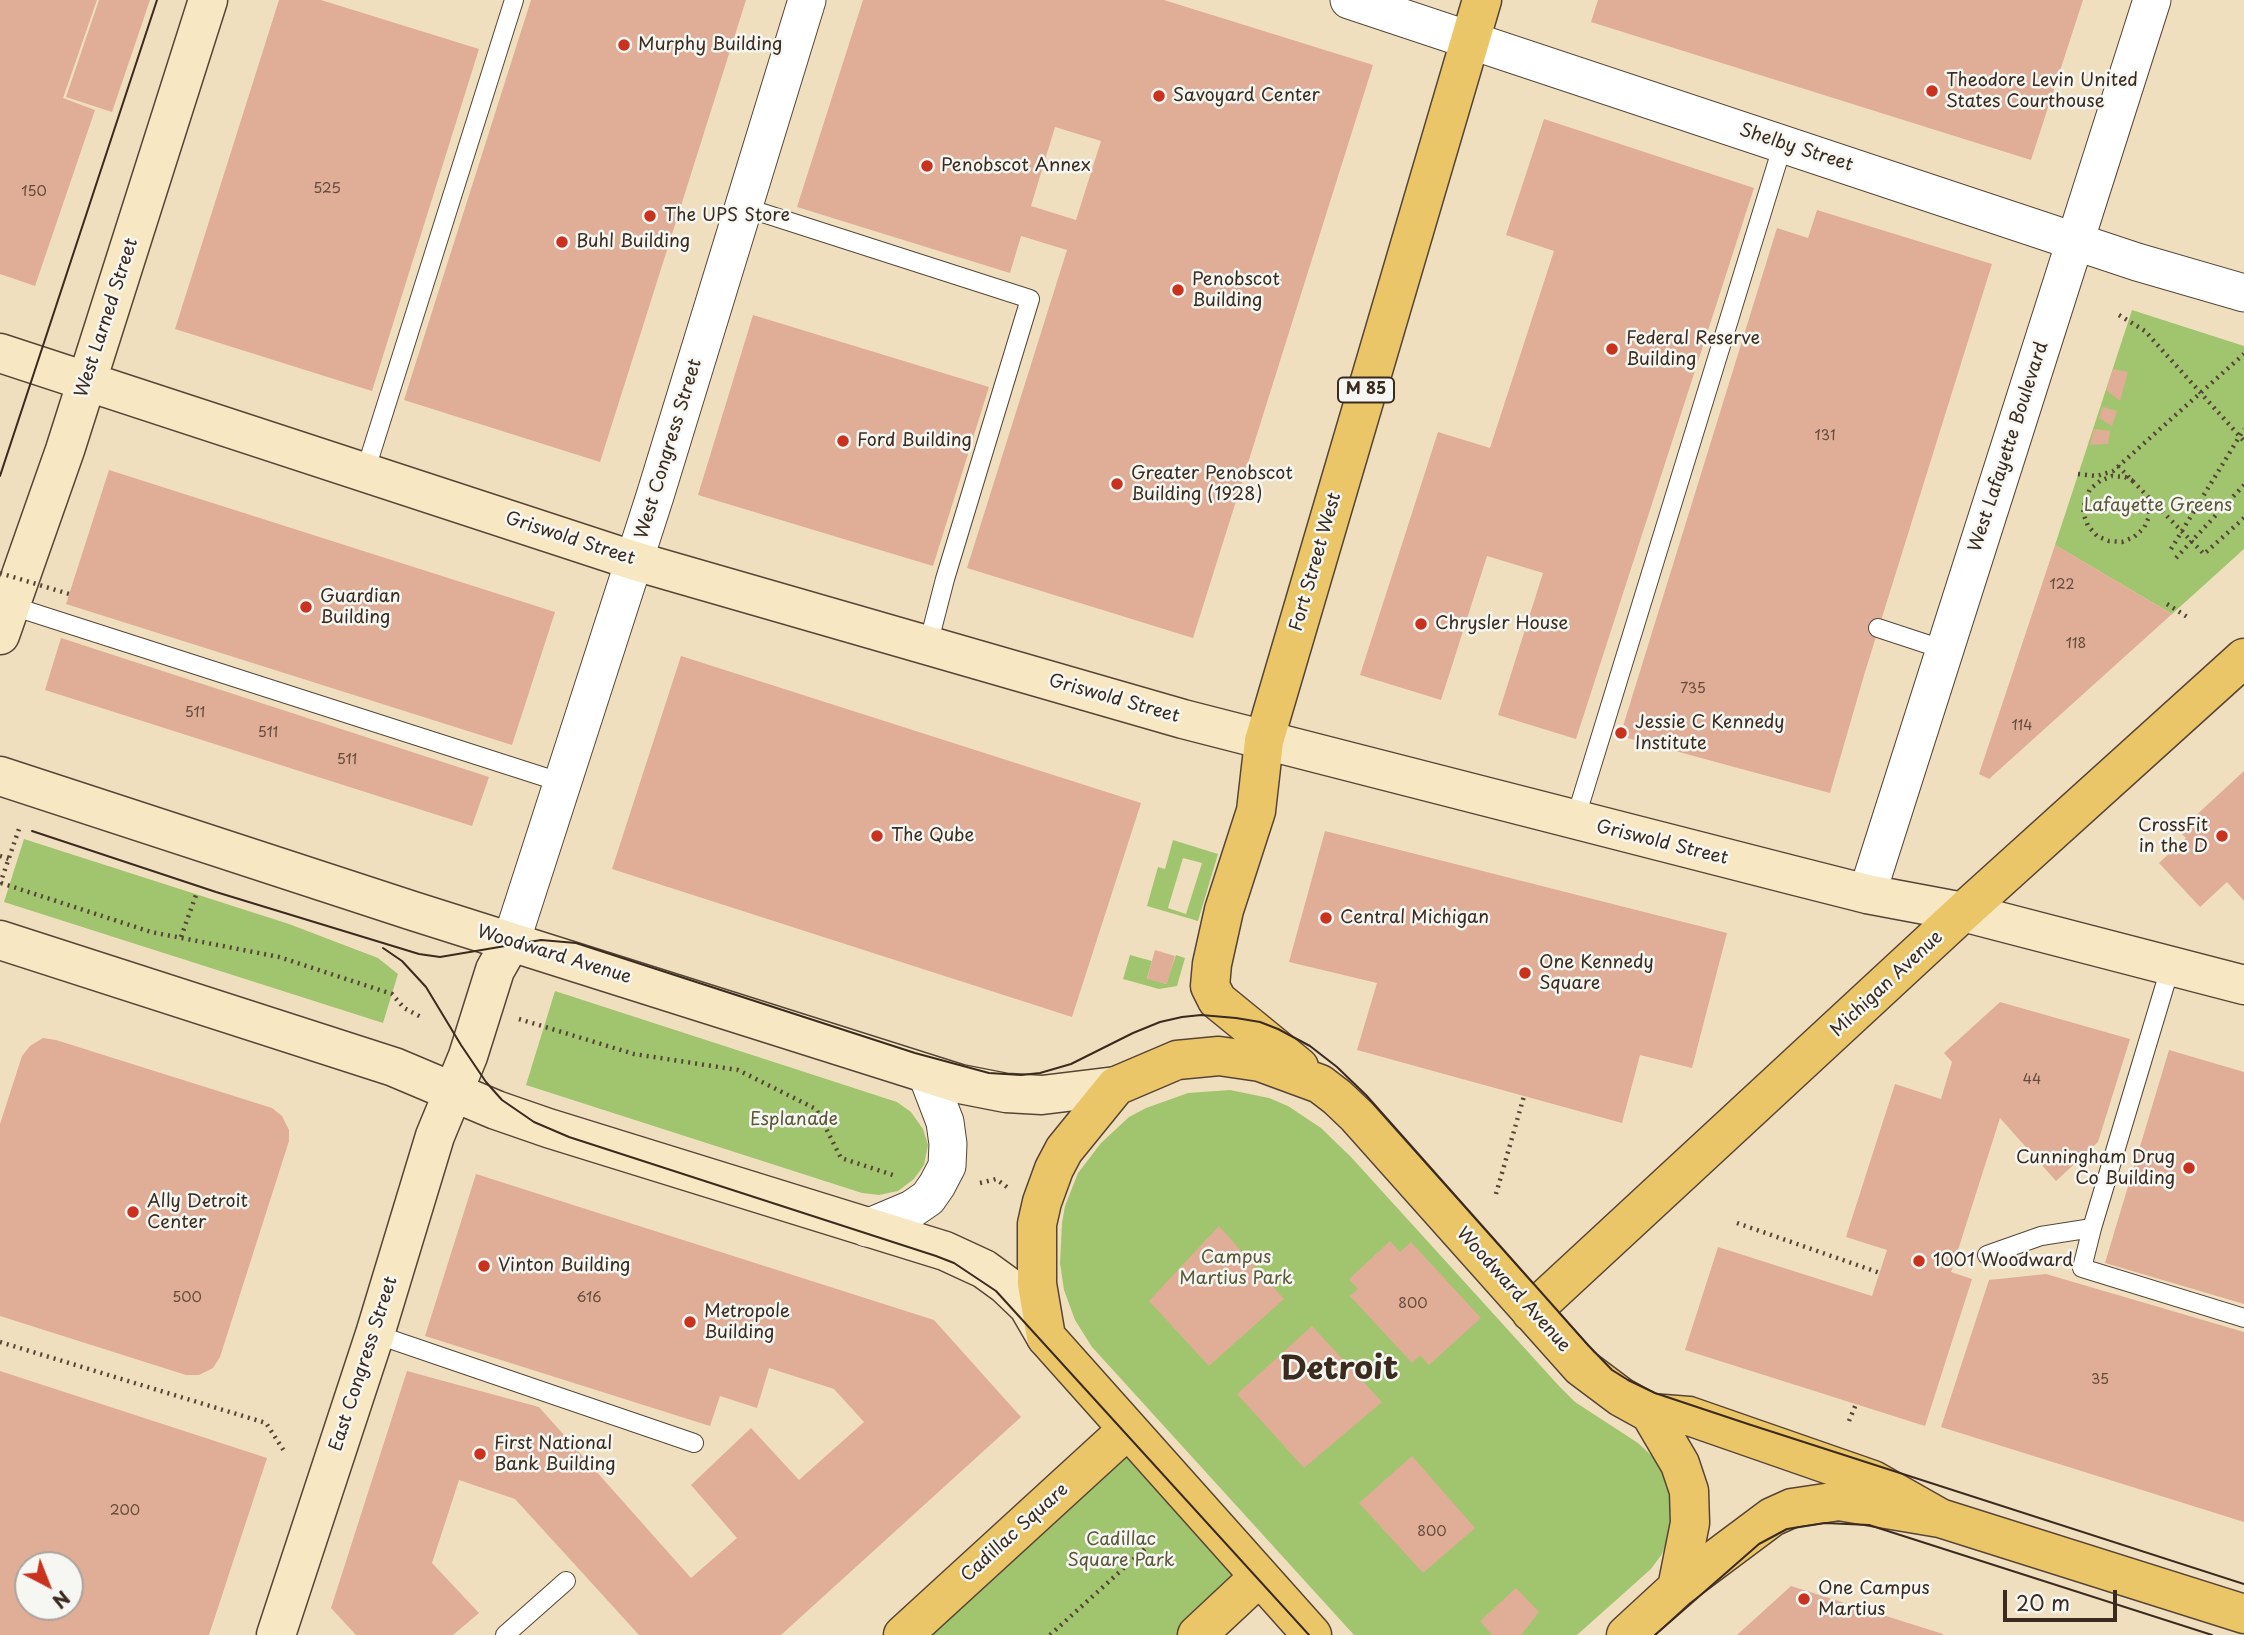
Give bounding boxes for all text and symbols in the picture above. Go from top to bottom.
place label: Murphy Building [638,34,782,56]
marker: Murphy Building [616,37,632,53]
place label: Theodore Levin United States Courthouse [1946,70,2138,112]
marker: Theodore Levin United States Courthouse [1924,83,1940,99]
place label: Savoyard Center [1173,85,1320,107]
marker: Savoyard Center [1151,88,1167,104]
street label: Shelby Street [1736,119,1856,177]
place label: Penobscot Annex [941,155,1091,177]
marker: Penobscot Annex [919,158,935,174]
house number: 525 [313,181,341,197]
house number: 150 [21,184,47,200]
place label: The UPS Store [664,205,790,227]
marker: The UPS Store [642,208,658,224]
place label: Buhl Building [576,231,690,253]
marker: Buhl Building [554,234,570,250]
street label: West Larned Street [71,236,143,400]
place label: Penobscot Building [1192,269,1280,312]
marker: Penobscot Building [1170,282,1186,298]
place label: Federal Reserve Building [1626,328,1760,370]
street label: West Lafayette Boulevard [1965,339,2053,555]
marker: Federal Reserve Building [1604,341,1620,357]
street label: West Congress Street [631,356,707,542]
road number: M 85 [1338,378,1394,402]
house number: 131 [1815,428,1835,444]
place label: Ford Building [857,430,972,452]
marker: Ford Building [835,433,851,449]
place label: Greater Penobscot Building (1928) [1131,463,1293,505]
marker: Greater Penobscot Building (1928) [1109,476,1125,492]
street label: Fort Street West [1286,490,1346,634]
park label: Lafayette Greens [2084,495,2232,517]
street label: Griswold Street [502,508,638,570]
house number: 122 [2049,577,2075,593]
place label: Guardian Building [320,586,401,628]
marker: Guardian Building [298,599,314,615]
place label: Chrysler House [1435,613,1568,635]
marker: Chrysler House [1413,616,1429,632]
house number: 118 [2066,636,2086,652]
street label: Griswold Street [1046,670,1182,728]
house number: 735 [1680,681,1706,697]
house number: 511 [185,705,205,721]
place label: Jessie C Kennedy Institute [1635,712,1785,754]
house number: 114 [2012,718,2032,734]
house number: 511 [258,725,278,741]
marker: Jessie C Kennedy Institute [1613,725,1629,741]
house number: 511 [337,752,357,768]
place label: CrossFit in the D [2138,815,2208,858]
street label: Griswold Street [1594,816,1730,870]
place label: The Qube [891,825,974,847]
marker: The Qube [869,828,885,844]
marker: CrossFit in the D [2214,828,2230,844]
place label: Central Michigan [1340,907,1489,929]
marker: Central Michigan [1318,910,1334,926]
street label: Woodward Avenue [474,921,634,989]
street label: Michigan Avenue [1826,927,1948,1041]
place label: One Kennedy Square [1539,952,1654,995]
marker: One Kennedy Square [1517,965,1533,981]
house number: 44 [2023,1072,2041,1088]
park label: Esplanade [750,1109,838,1131]
place label: Cunningham Drug Co Building [2016,1147,2175,1190]
marker: Cunningham Drug Co Building [2181,1160,2197,1176]
place label: Ally Detroit Center [147,1191,248,1234]
marker: Ally Detroit Center [125,1204,141,1220]
street label: Woodward Avenue [1451,1223,1575,1357]
park label: Campus Martius Park [1179,1247,1293,1290]
place label: 1001 Woodward [1933,1250,2073,1272]
marker: 1001 Woodward [1911,1253,1927,1269]
place label: Vinton Building [498,1255,630,1277]
marker: Vinton Building [476,1258,492,1274]
street label: East Congress Street [326,1274,402,1454]
house number: 500 [172,1290,202,1306]
house number: 616 [577,1290,601,1306]
house number: 800 [1398,1296,1428,1312]
place label: Metropole Building [704,1301,790,1344]
marker: Metropole Building [682,1314,698,1330]
district label: Detroit [1280,1351,1398,1389]
house number: 35 [2091,1372,2109,1388]
place label: First National Bank Building [494,1433,616,1476]
marker: First National Bank Building [472,1446,488,1462]
street label: Cadillac Square [957,1479,1073,1587]
house number: 200 [110,1503,140,1519]
house number: 800 [1417,1524,1447,1540]
park label: Cadillac Square Park [1067,1529,1175,1572]
north arrow [14,1551,84,1621]
scale bar [2006,1576,2120,1620]
place label: One Campus Martius [1818,1578,1930,1620]
text: N [47,1585,77,1616]
text: 20 m [2016,1586,2070,1618]
marker: One Campus Martius [1796,1591,1812,1607]

